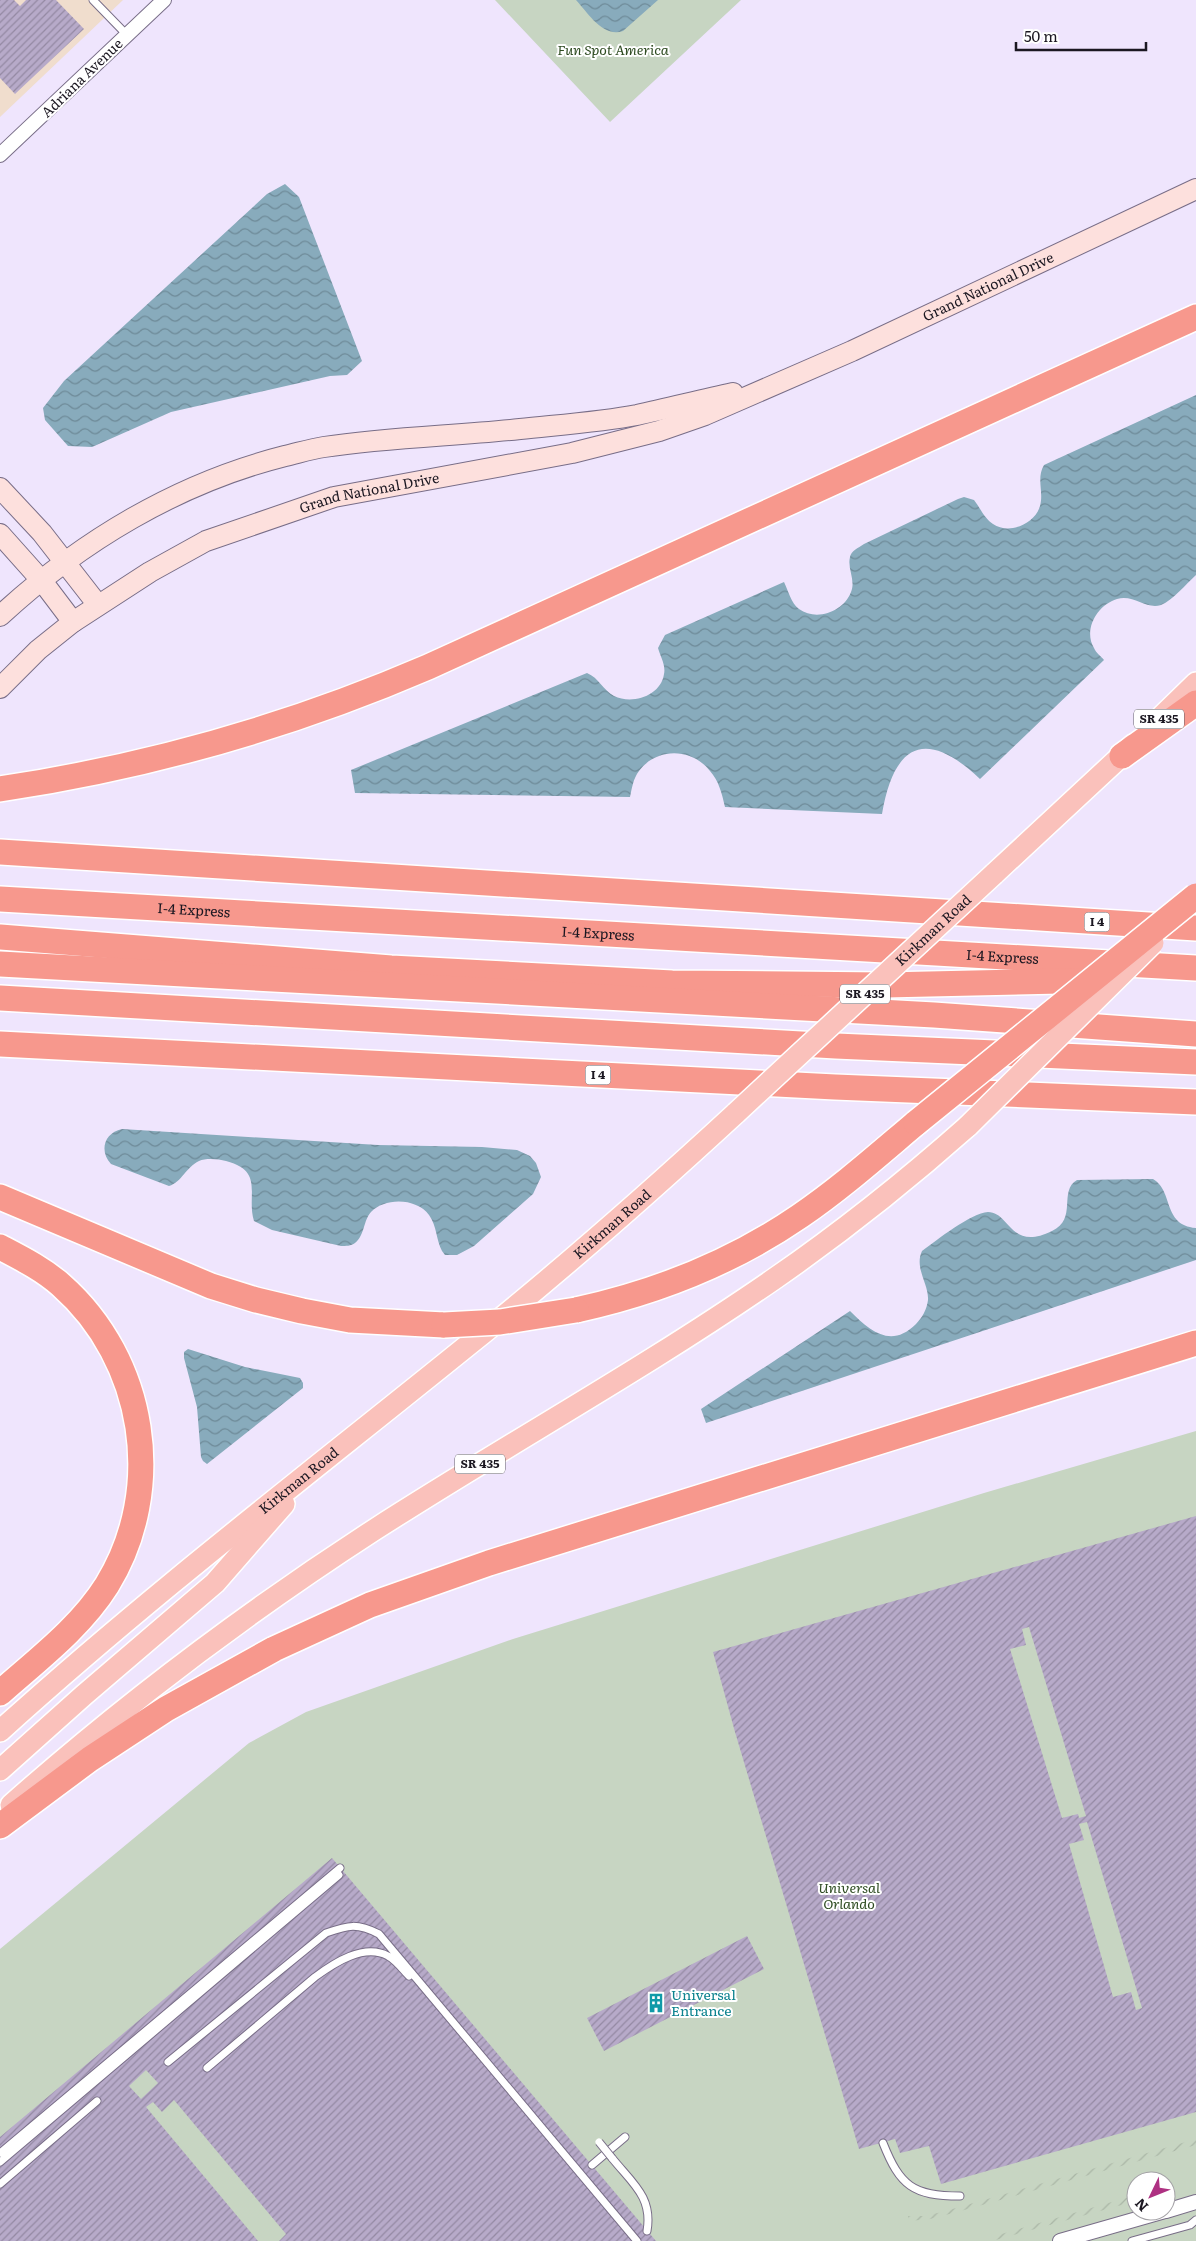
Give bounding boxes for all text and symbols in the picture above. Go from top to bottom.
scale bar [1016,20,1146,52]
text: 50 m [1024,24,1058,47]
street label: Adriana Avenue [36,33,126,121]
park label: Fun Spot America [557,39,669,59]
street label: Grand National Drive [919,247,1057,325]
street label: Grand National Drive [296,467,441,517]
road number: SR 435 [1134,710,1184,729]
street label: Kirkman Road [890,889,975,970]
street label: I-4 Express [157,897,231,921]
road number: I 4 [1084,912,1110,932]
street label: I-4 Express [561,920,635,945]
street label: I-4 Express [965,944,1039,968]
road number: SR 435 [840,984,890,1004]
road number: I 4 [586,1066,610,1084]
street label: Kirkman Road [568,1184,655,1263]
street label: Kirkman Road [254,1441,343,1518]
road number: SR 435 [455,1455,505,1474]
park label: Universal Orlando [818,1877,880,1913]
place label: Universal Entrance [671,1984,736,2020]
building icon: Universal Entrance [645,1992,667,2014]
north arrow [1126,2171,1176,2221]
text: N [1129,2194,1152,2217]

